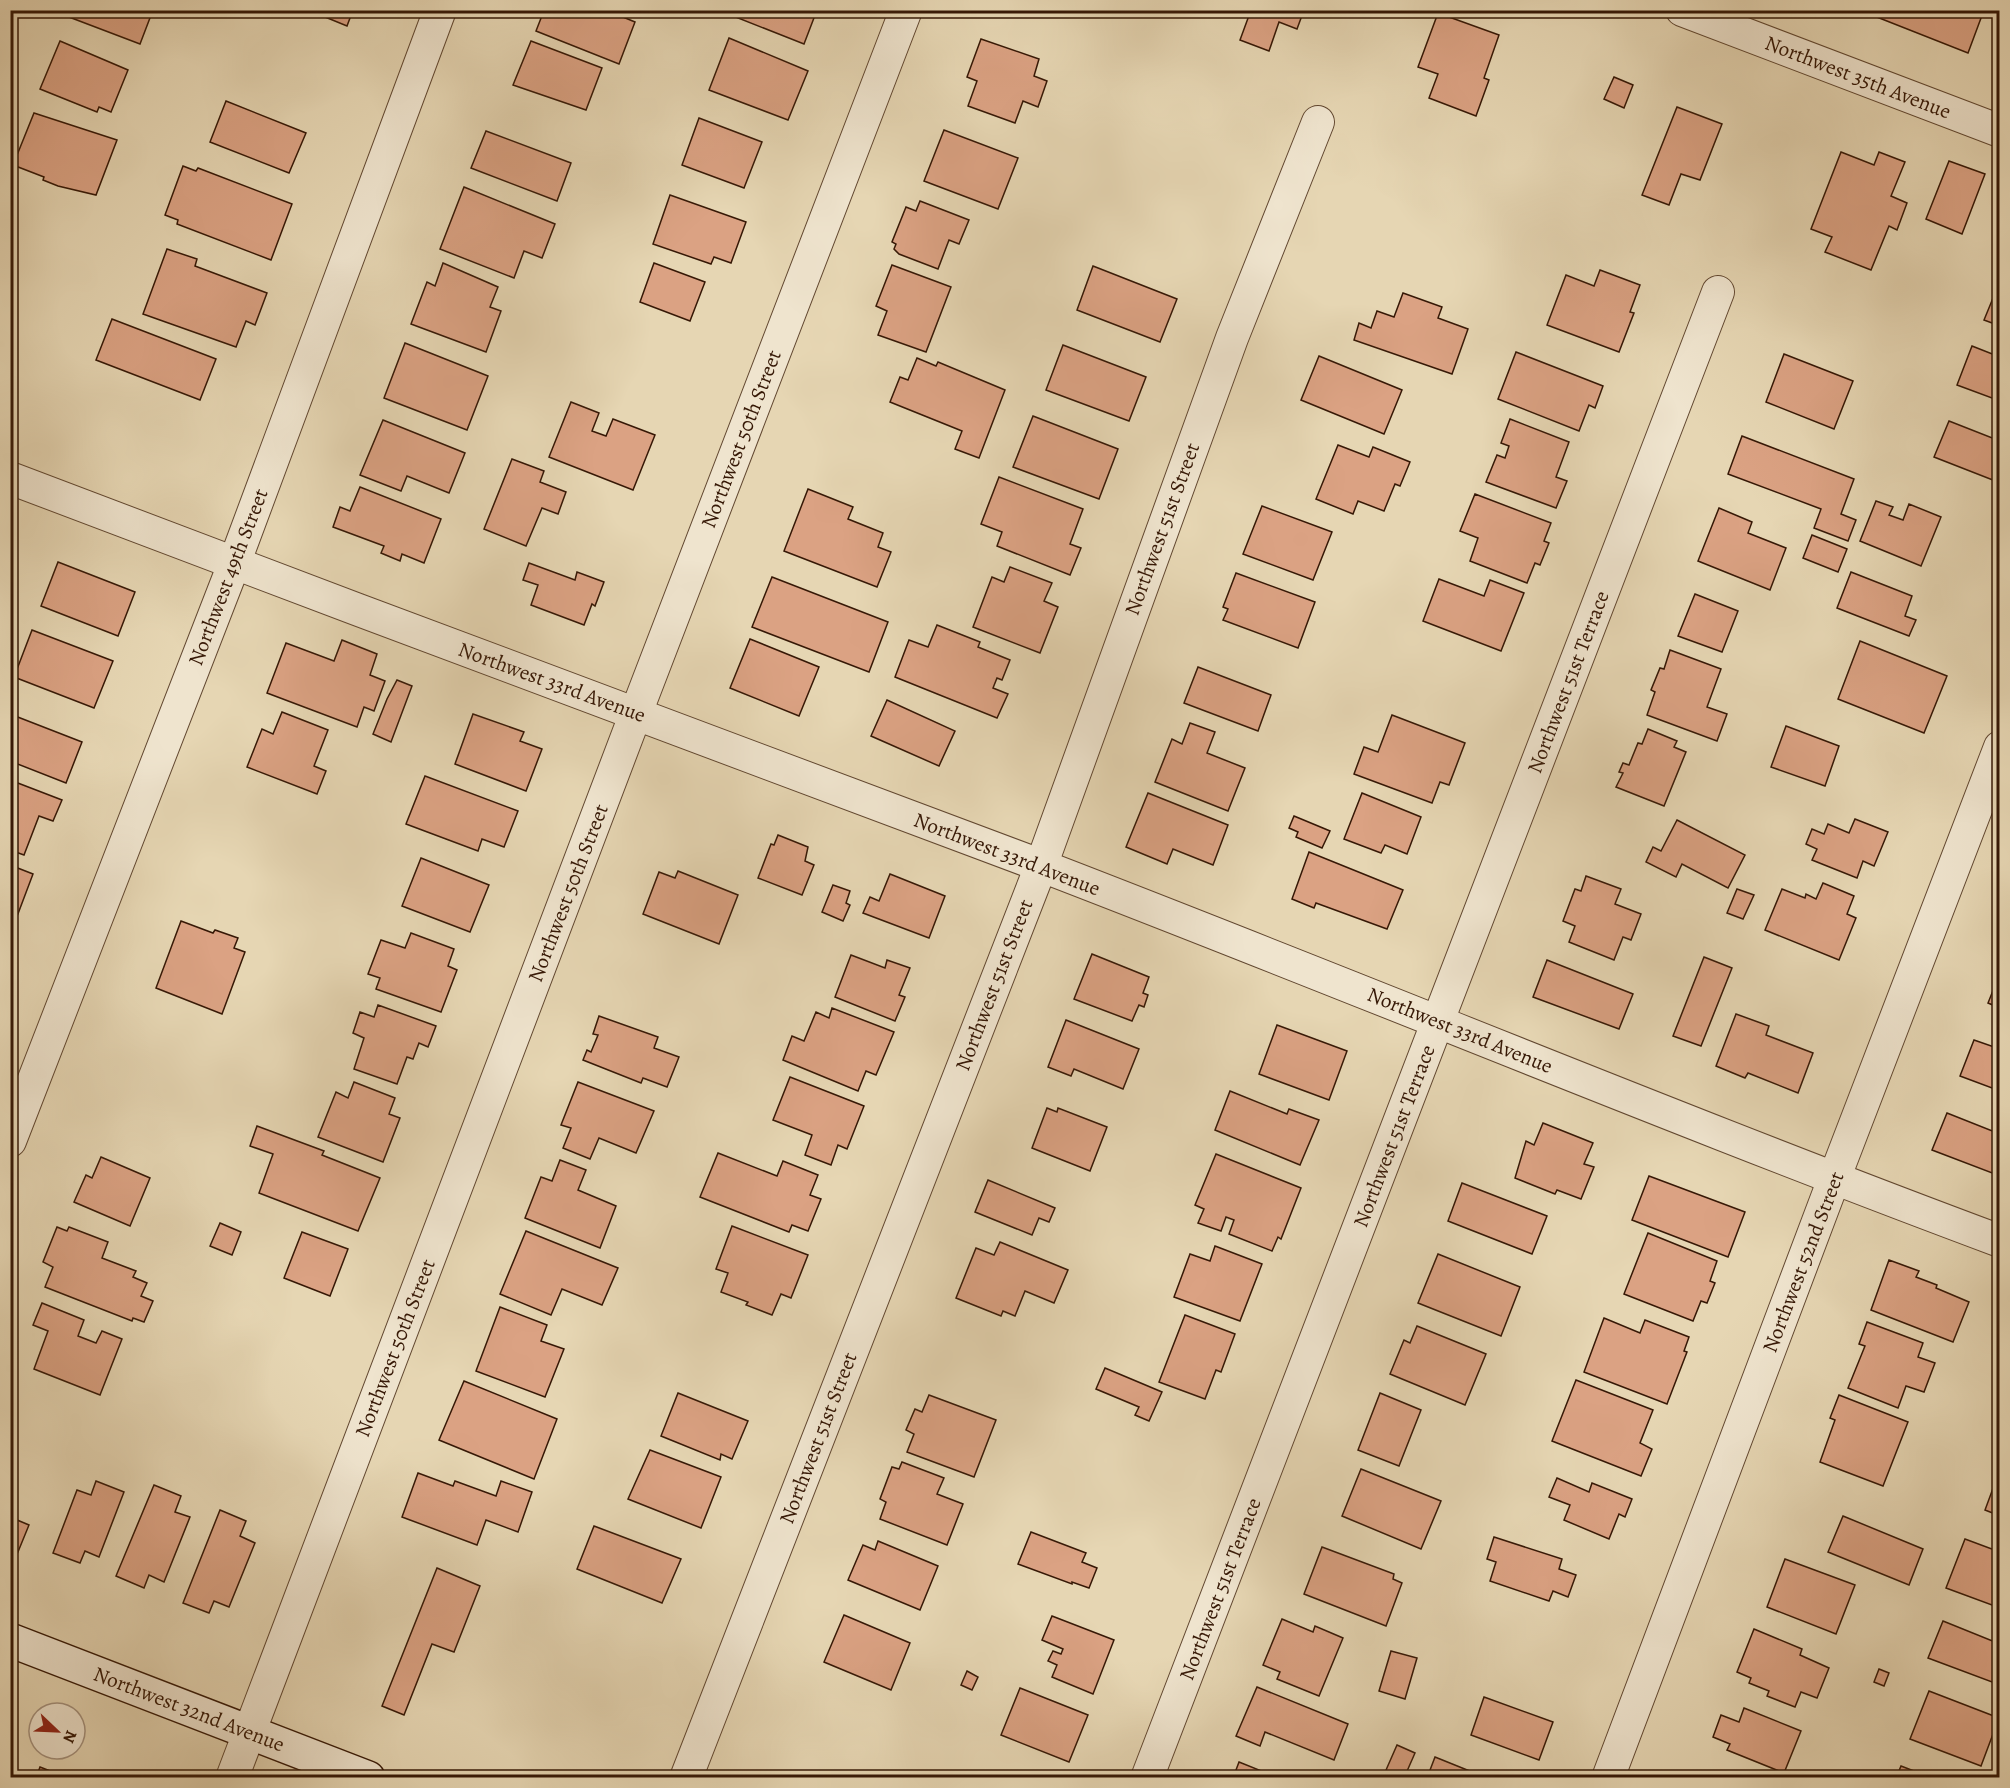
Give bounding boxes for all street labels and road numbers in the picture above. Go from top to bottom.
street label: Northwest 35th Avenue [1761,29,1955,125]
street label: Northwest 50th Street [694,346,788,532]
street label: Northwest 51st Street [1118,439,1206,619]
street label: Northwest 49th Street [181,484,275,669]
street label: Northwest 51st Terrace [1520,587,1616,777]
street label: Northwest 33rd Avenue [454,635,650,729]
street label: Northwest 50th Street [521,800,615,986]
street label: Northwest 33rd Avenue [910,806,1104,902]
street label: Northwest 51st Street [948,895,1040,1075]
street label: Northwest 33rd Avenue [1363,980,1557,1080]
street label: Northwest 51st Terrace [1346,1041,1442,1231]
street label: Northwest 52nd Street [1756,1167,1850,1357]
street label: Northwest 50th Street [348,1255,442,1441]
street label: Northwest 51st Street [772,1348,864,1528]
street label: Northwest 51st Terrace [1172,1494,1268,1684]
street label: Northwest 32nd Avenue [89,1660,289,1758]

